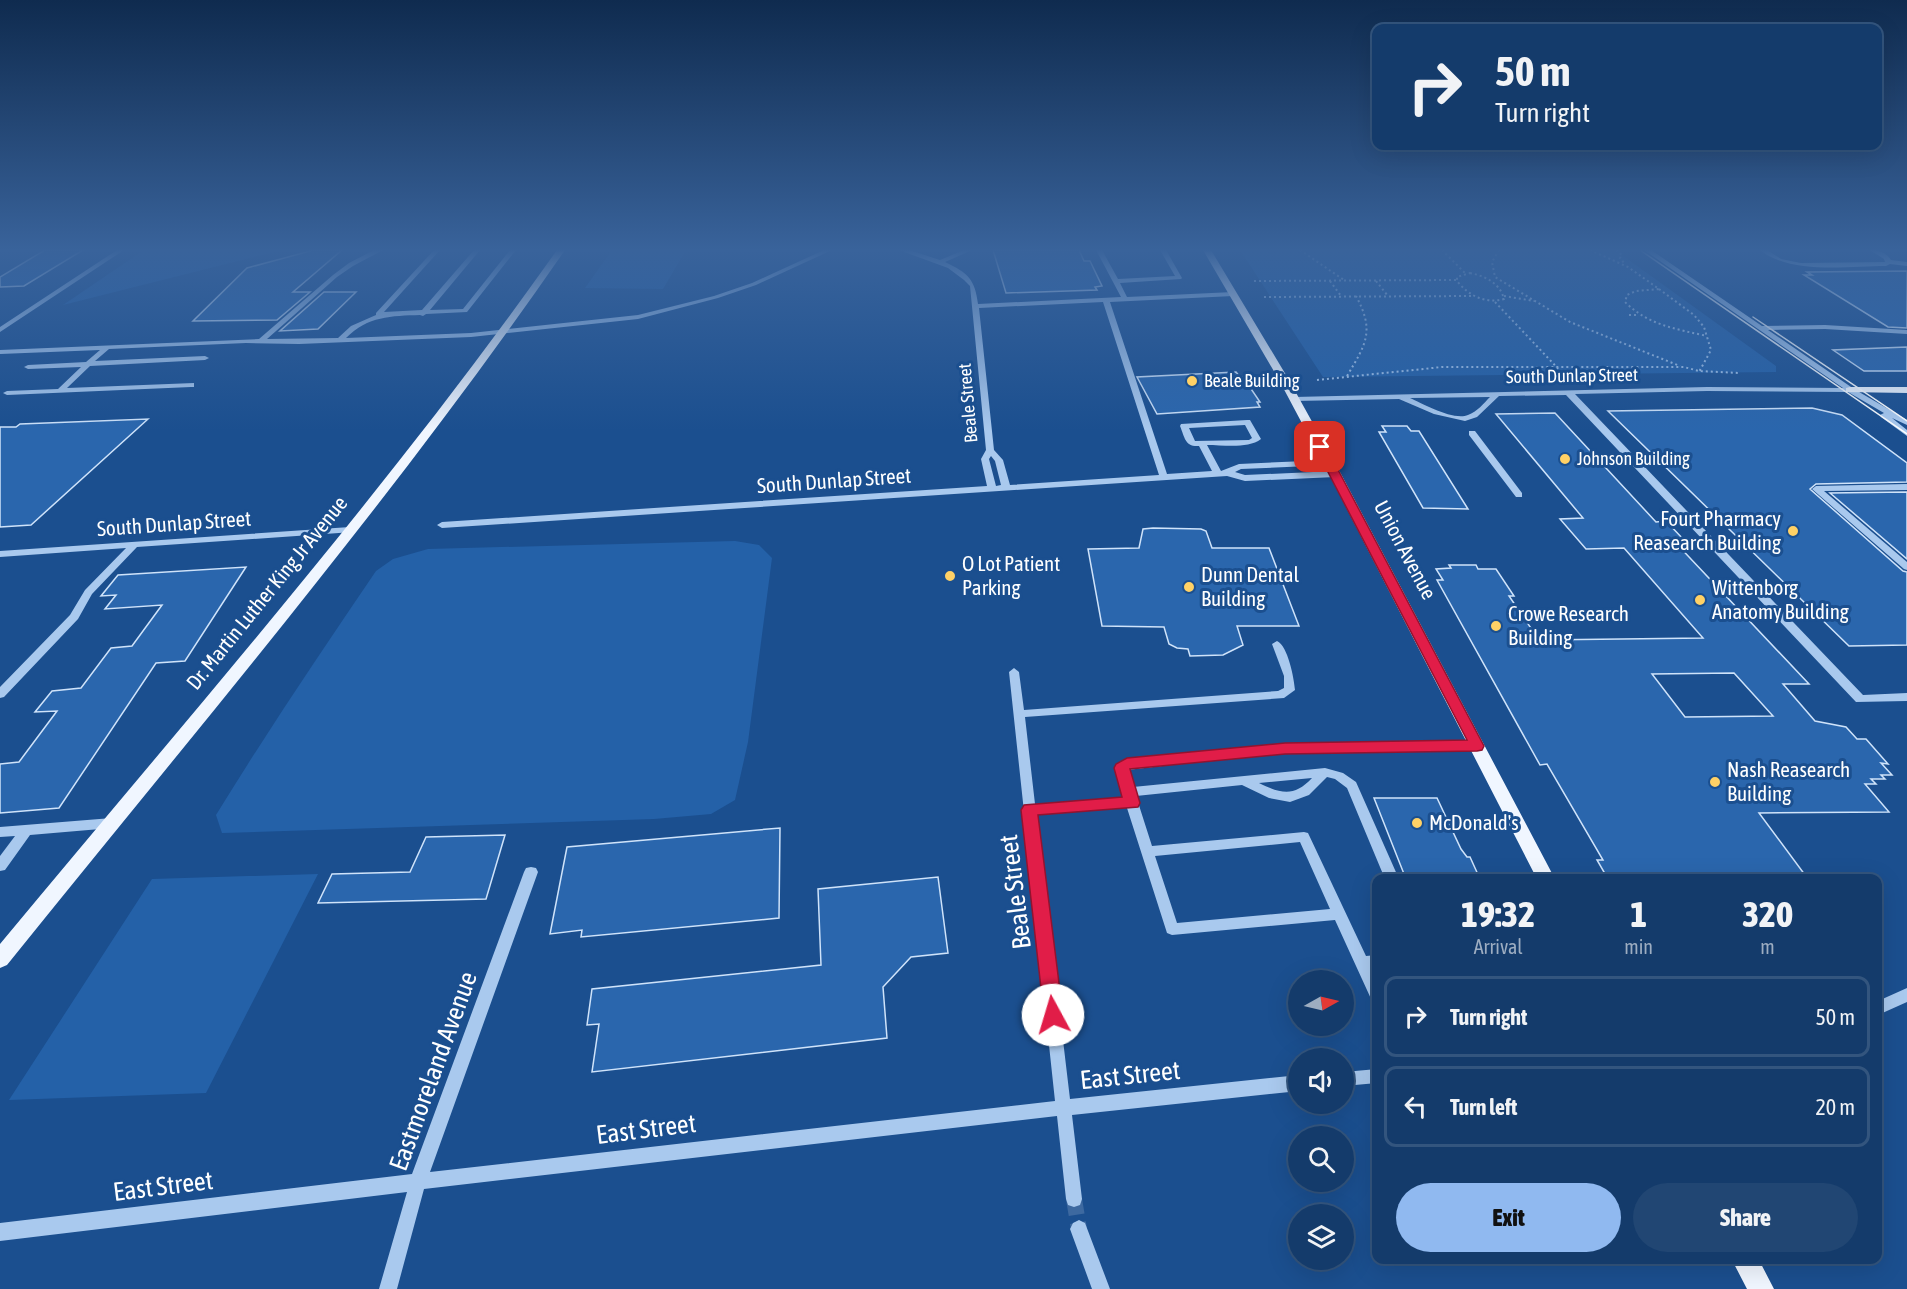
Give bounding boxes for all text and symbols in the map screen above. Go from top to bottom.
text: 50 m [1495,47,1570,95]
icon: right [1396,48,1474,126]
text: Turn right [1495,97,1590,128]
street label: Beale Street [954,362,981,444]
street label: South Dunlap Street [1506,364,1638,387]
place label: Beale Building [1204,370,1300,391]
marker: Beale Building [1185,374,1199,388]
pin [1294,421,1345,472]
icon: arrive [1303,430,1336,463]
place label: Johnson Building [1577,448,1690,469]
marker: Johnson Building [1558,452,1572,466]
street label: South Dunlap Street [756,463,912,497]
street label: Dr. Martin Luther King Jr Avenue [181,491,352,694]
street label: Union Avenue [1370,496,1442,603]
street label: South Dunlap Street [96,506,252,540]
place label: Fourt Pharmacy Reasearch Building [1633,506,1781,554]
marker: Fourt Pharmacy Reasearch Building [1786,524,1800,538]
place label: O Lot Patient Parking [962,551,1060,599]
place label: Dunn Dental Building [1201,562,1299,610]
marker: O Lot Patient Parking [943,569,957,583]
place label: Wittenborg Anatomy Building [1712,575,1849,623]
marker: Dunn Dental Building [1182,580,1196,594]
marker: Wittenborg Anatomy Building [1693,593,1707,607]
place label: Crowe Research Building [1508,601,1629,649]
marker: Crowe Research Building [1489,619,1503,633]
place label: Nash Reasearch Building [1727,757,1850,805]
marker: Nash Reasearch Building [1708,775,1722,789]
place label: McDonald's [1429,810,1519,834]
marker: McDonald's [1410,816,1424,830]
street label: Beale Street [993,833,1037,951]
text: 19:32 [1461,893,1535,935]
text: 1 [1630,893,1647,935]
text: 320 [1742,893,1793,935]
text: Arrival [1474,935,1523,958]
text: min [1624,935,1653,958]
text: m [1760,935,1775,958]
street label: Eastmoreland Avenue [383,967,483,1175]
north arrow [1288,970,1354,1036]
map controls [1288,970,1354,1270]
position arrow [1021,983,1085,1047]
icon: right [1399,1000,1432,1033]
text: Turn right [1450,1004,1527,1030]
text: 50 m [1815,1004,1855,1030]
button: sound [1288,1048,1354,1114]
street label: East Street [1078,1055,1182,1095]
icon: left [1399,1090,1432,1123]
text: Turn left [1450,1094,1517,1120]
text: 20 m [1815,1094,1855,1120]
street label: East Street [594,1108,698,1150]
button: search [1288,1126,1354,1192]
street label: East Street [111,1165,215,1207]
button: Exit [1396,1183,1621,1252]
button: Share [1633,1183,1858,1252]
button: layers [1288,1204,1354,1270]

